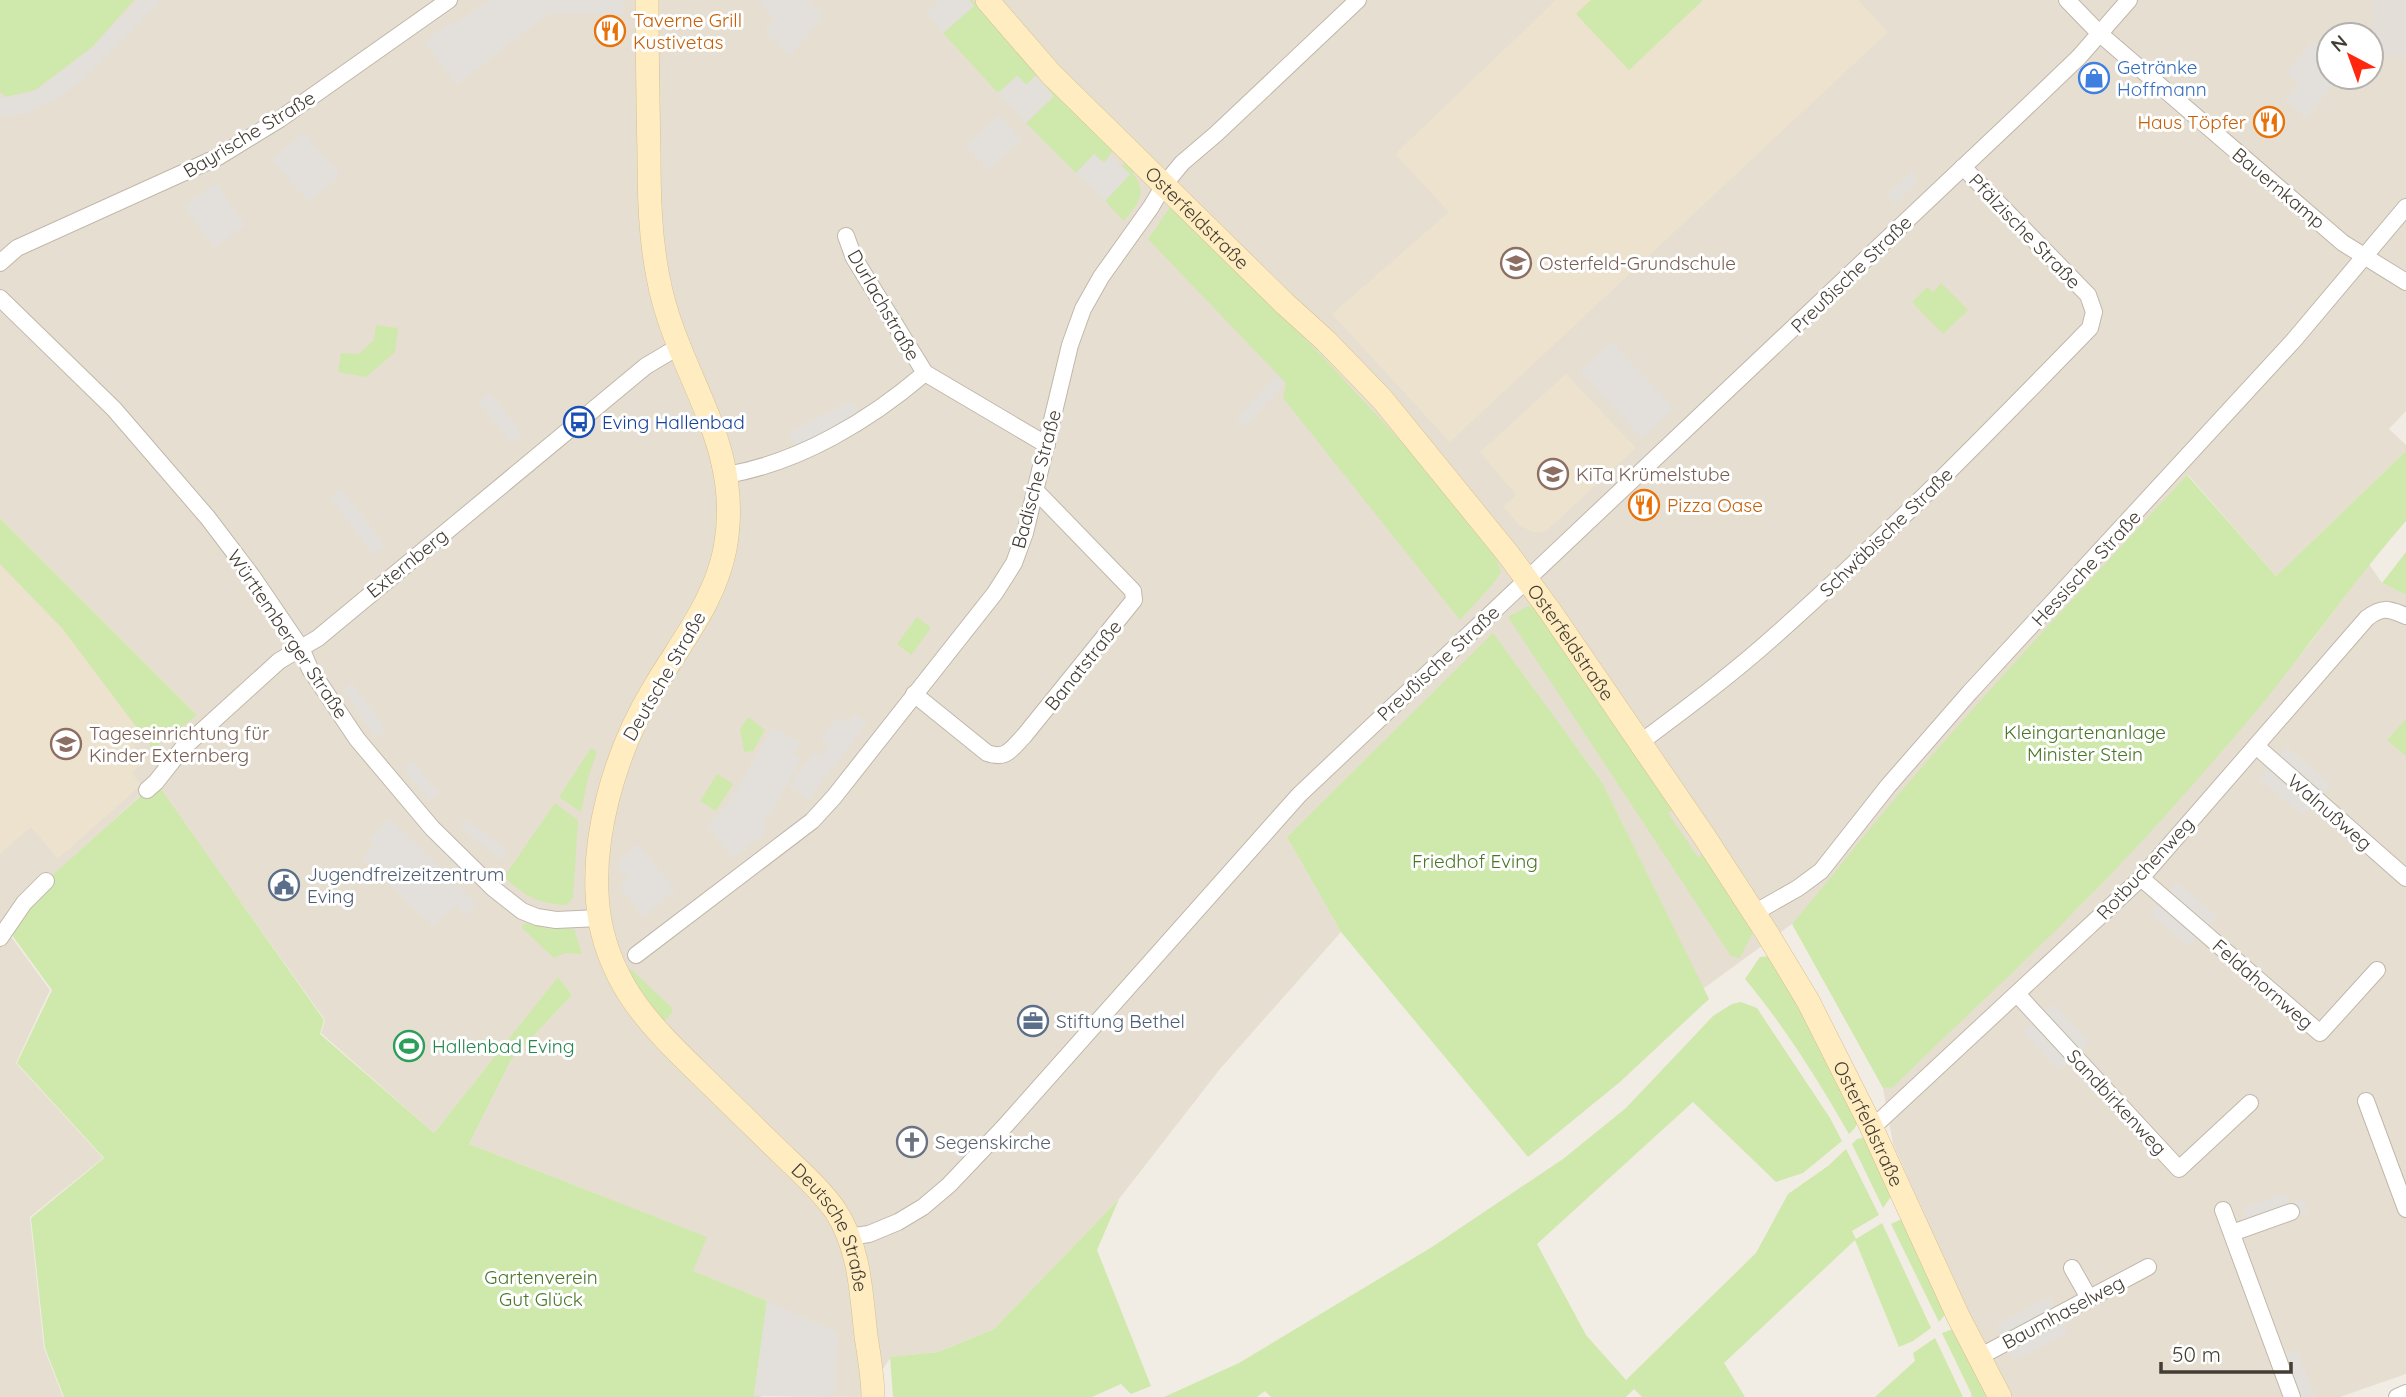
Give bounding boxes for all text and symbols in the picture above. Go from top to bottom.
place label: Taverne Grill Kustivetas [633,8,742,54]
restaurant icon: Taverne Grill Kustivetas [593,14,627,48]
north arrow [2315,21,2385,91]
text: N [2326,30,2352,57]
place label: Getränke Hoffmann [2117,55,2207,101]
shop icon: Getränke Hoffmann [2077,61,2111,95]
street label: Bayrische Straße [179,85,319,183]
restaurant icon: Haus Töpfer [2252,105,2286,139]
place label: Haus Töpfer [2137,110,2247,134]
street label: Bauernkamp [2228,142,2330,234]
street label: Osterfeldstraße [1140,161,1255,274]
street label: Pfälzische Straße [1964,168,2086,294]
street label: Preußische Straße [1786,210,1916,338]
street label: Durlachstraße [842,245,926,365]
school or university icon: Osterfeld-Grundschule [1499,246,1533,280]
place label: Osterfeld-Grundschule [1539,251,1736,275]
bus stop icon: Eving Hallenbad [562,405,596,439]
street label: Badische Straße [1006,407,1066,551]
place label: Eving Hallenbad [602,410,745,434]
school or university icon: KiTa Krümelstube [1536,457,1570,491]
place label: KiTa Krümelstube [1576,462,1730,486]
street label: Schwäbische Straße [1814,462,1958,602]
restaurant icon: Pizza Oase [1627,488,1661,522]
place label: Pizza Oase [1667,493,1763,517]
street label: Hessische Straße [2026,505,2146,631]
street label: Externberg [362,523,452,603]
street label: Württemberger Straße [222,545,354,723]
street label: Osterfeldstraße [1522,579,1620,705]
street label: Preußische Straße [1372,600,1504,726]
street label: Deutsche Straße [617,607,711,745]
street label: Banatstraße [1039,615,1127,715]
park label: Kleingartenanlage Minister Stein [2004,720,2166,766]
place label: Tageseinrichtung für Kinder Externberg [89,721,270,767]
school or university icon: Tageseinrichtung für Kinder Externberg [49,727,83,761]
street label: Walnußweg [2283,769,2377,855]
street label: Rotbuchenweg [2091,812,2199,924]
park label: Friedhof Eving [1412,849,1538,873]
place label: Jugendfreizeitzentrum Eving [307,862,504,908]
public building icon: Jugendfreizeitzentrum Eving [267,868,301,902]
street label: Feldahornweg [2208,934,2318,1034]
office icon: Stiftung Bethel [1016,1004,1050,1038]
place label: Stiftung Bethel [1056,1009,1185,1033]
sports icon: Hallenbad Eving [392,1029,426,1063]
place label: Hallenbad Eving [432,1034,575,1058]
street label: Sandbirkenweg [2062,1044,2172,1160]
street label: Osterfeldstraße [1828,1057,1909,1190]
church icon: Segenskirche [895,1125,929,1159]
place label: Segenskirche [935,1130,1051,1154]
street label: Deutsche Straße [787,1158,873,1293]
park label: Gartenverein Gut Glück [484,1265,598,1311]
street label: Baumhaselweg [1998,1270,2128,1354]
scale bar [2161,1330,2290,1374]
text: 50 m [2172,1341,2221,1367]

